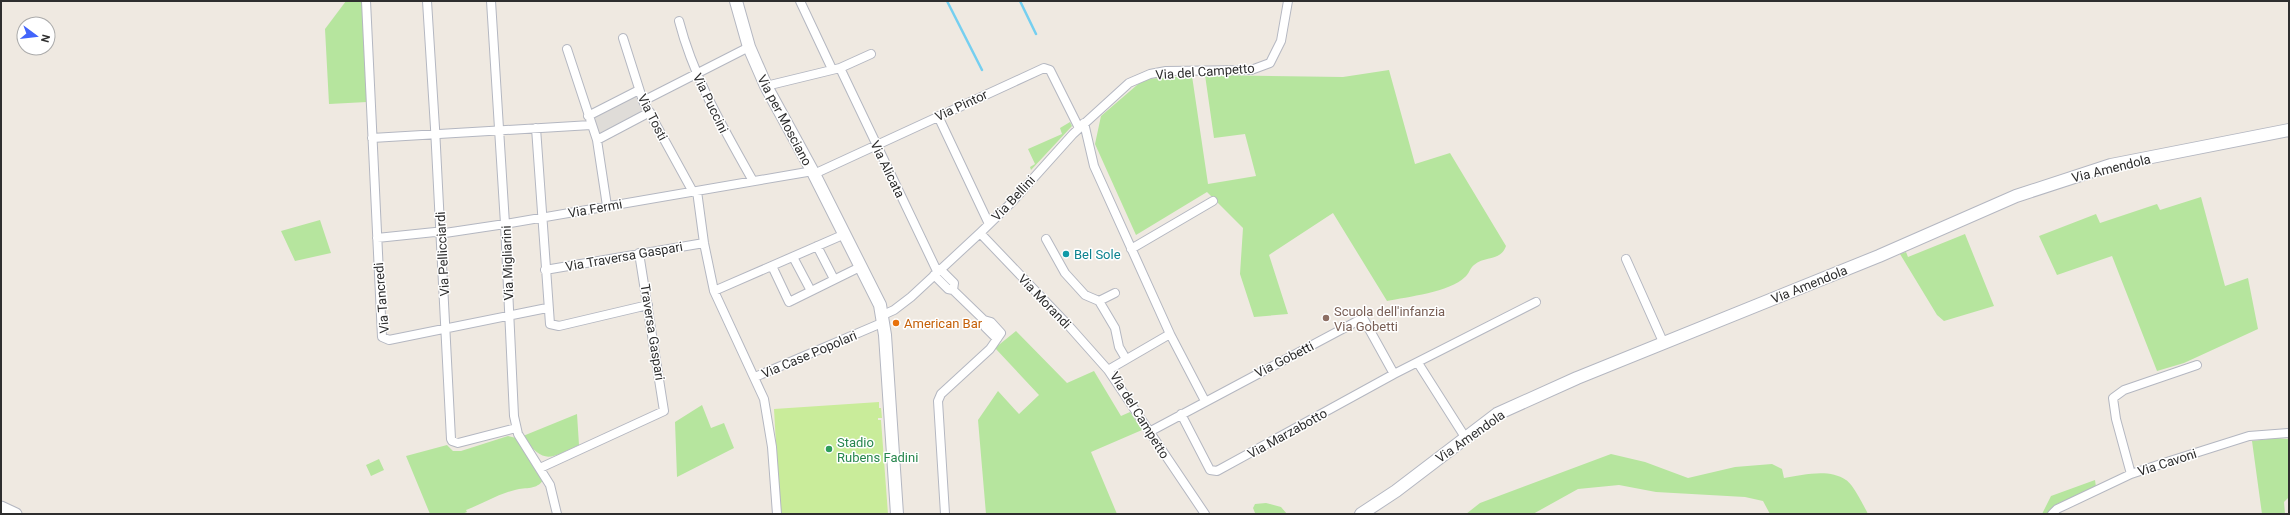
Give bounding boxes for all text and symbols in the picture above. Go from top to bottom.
north arrow [16,16,56,56]
text: N [38,33,52,44]
street label: Via del Campetto [1155,61,1255,82]
street label: Via Puccini [690,71,731,135]
street label: Via per Mosciano [754,72,815,168]
street label: Via Pintor [933,87,990,124]
street label: Via Tosti [634,91,671,143]
street label: Via Alicata [867,138,908,200]
street label: Via Amendola [2070,151,2152,186]
street label: Via Bellini [989,173,1038,224]
street label: Via Fermi [567,196,623,221]
street label: Via Pellicciardi [433,211,452,297]
street label: Via Migliarini [499,225,516,301]
street label: Via Traversa Gaspari [564,239,684,274]
place label: Bel Sole [1074,247,1121,262]
marker: Bel Sole [1061,249,1071,259]
street label: Via Tancredi [371,262,392,334]
street label: Via Amendola [1769,262,1849,307]
street label: Via Morandi [1015,271,1074,332]
street label: Traversa Gaspari [637,283,668,381]
place label: Scuola dell'infanzia Via Gobetti [1334,304,1445,334]
marker: Scuola dell'infanzia Via Gobetti [1321,313,1331,323]
place label: American Bar [904,316,983,331]
marker: American Bar [891,318,901,328]
street label: Via Case Popolari [759,328,859,381]
street label: Via Gobetti [1252,338,1316,381]
street label: Via del Campetto [1107,369,1172,461]
street label: Via Marzabotto [1245,405,1330,461]
street label: Via Amendola [1433,407,1508,466]
place label: Stadio Rubens Fadini [837,435,918,465]
marker: Stadio Rubens Fadini [824,444,834,454]
street label: Via Cavoni [2136,446,2199,479]

